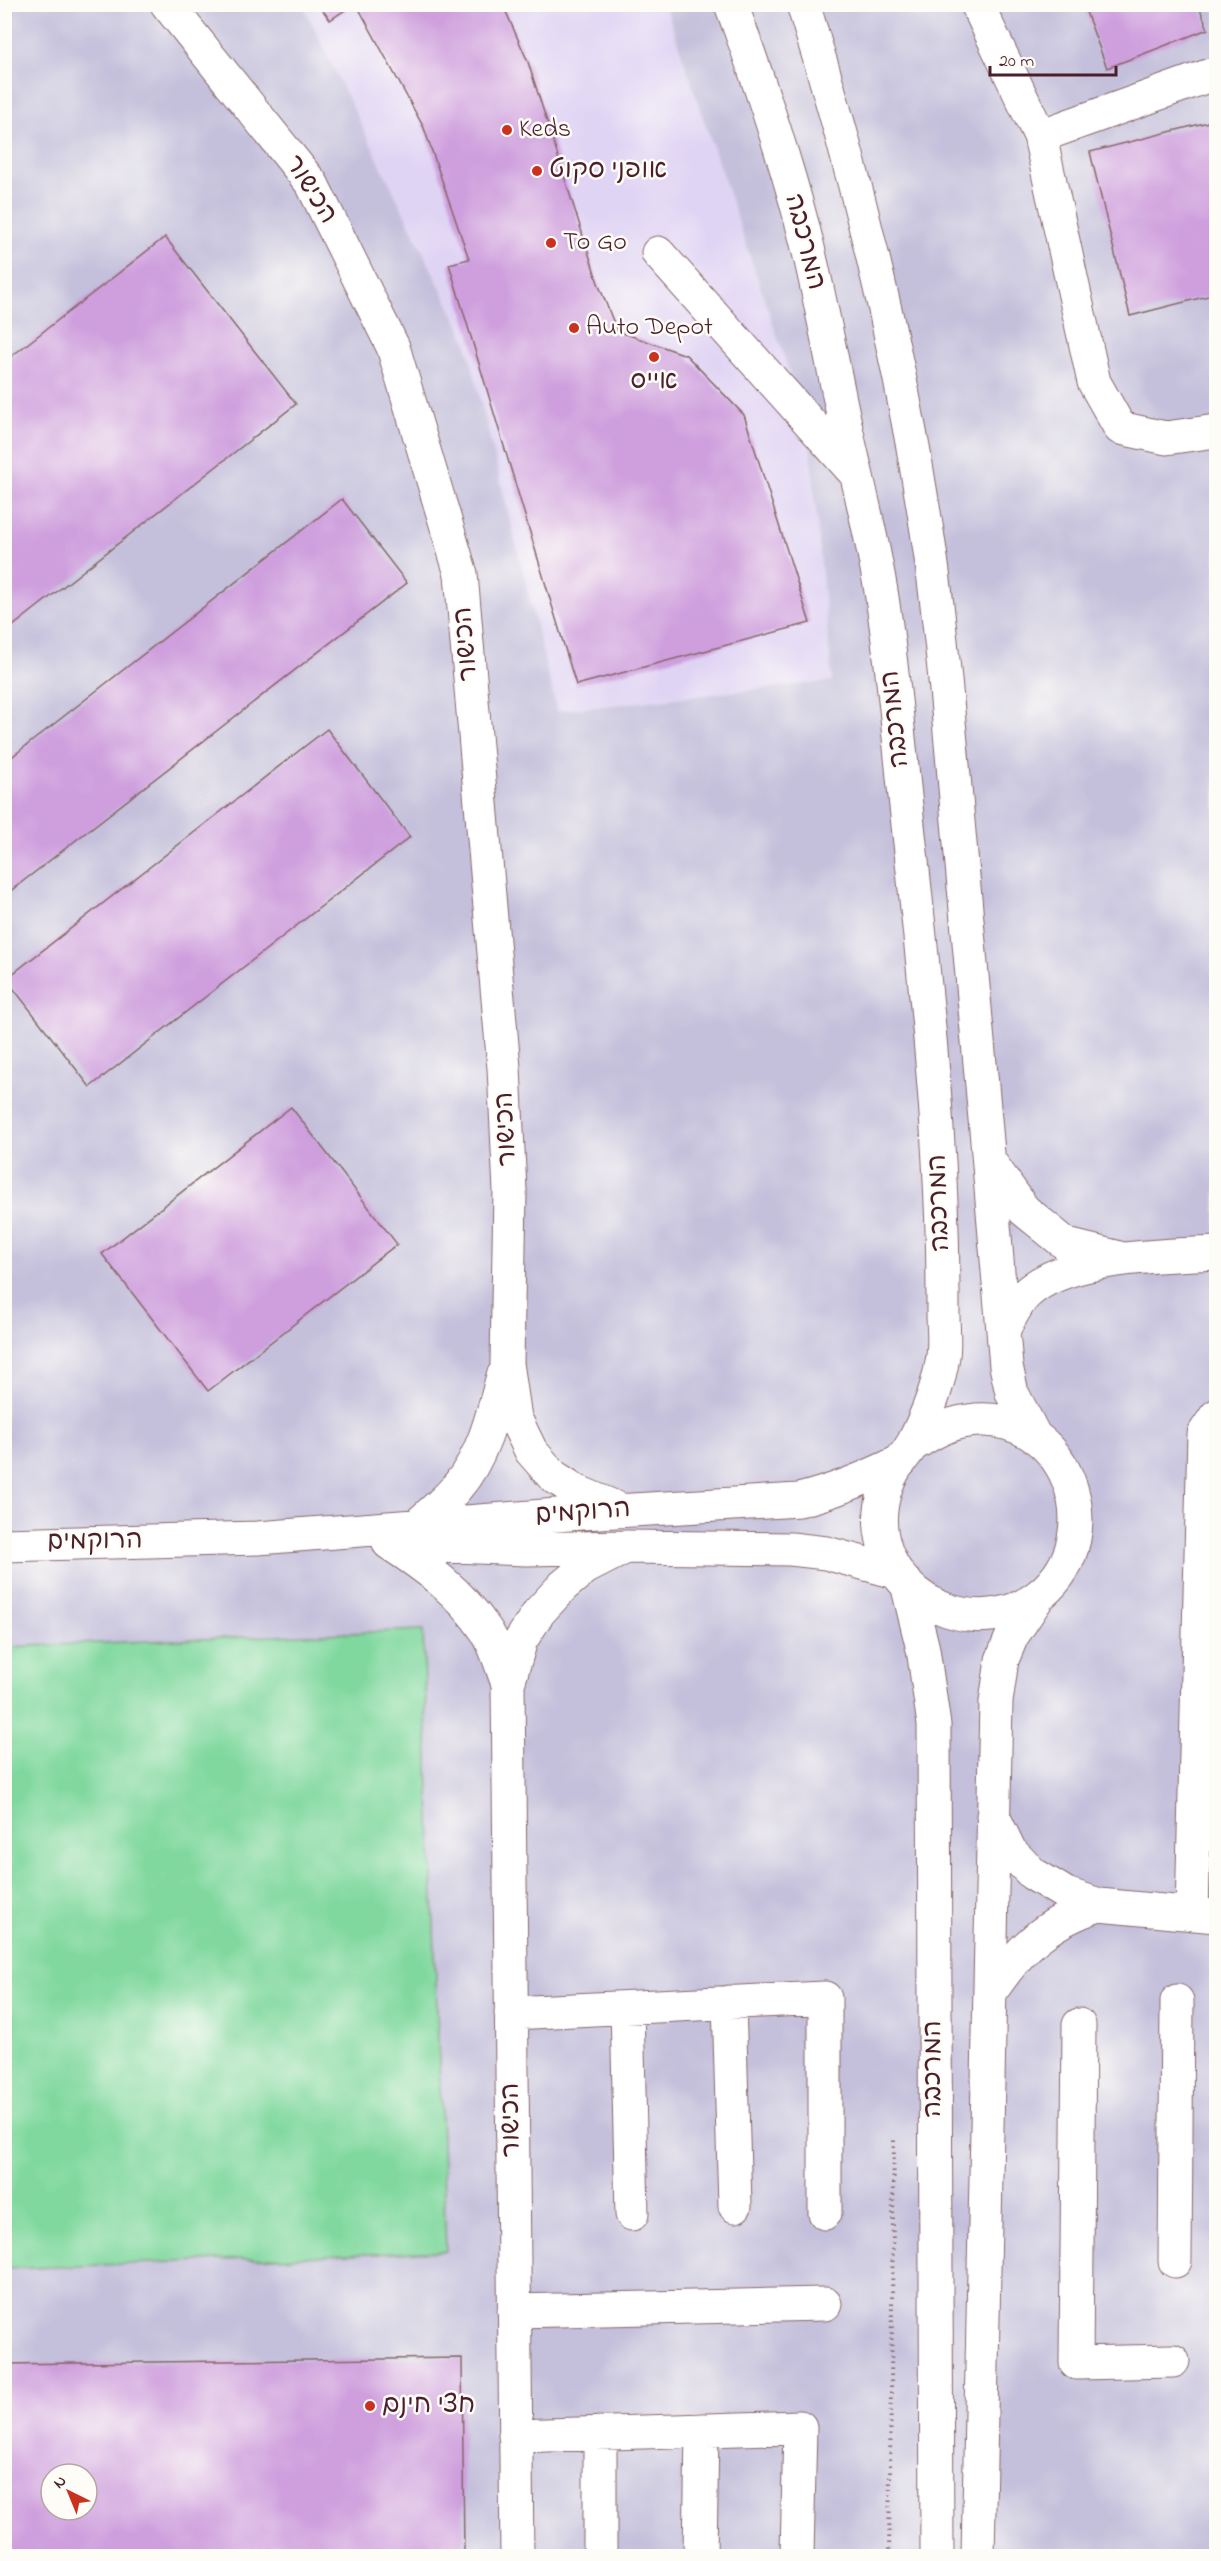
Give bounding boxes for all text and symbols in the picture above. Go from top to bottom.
scale bar [990,39,1116,77]
text: 20 m [999,49,1034,75]
place label: Keds [519,111,571,149]
marker: Keds [500,123,514,137]
street label: הכישור [274,148,346,232]
place label: אופני סקוט [549,152,667,190]
marker: אופני סקוט [530,164,544,178]
street label: המרכבה [774,190,834,294]
place label: To Go [563,224,627,262]
marker: To Go [544,236,558,250]
place label: Auto Depot [586,309,713,347]
marker: Auto Depot [567,321,581,335]
marker: אייס [647,350,661,364]
place label: אייס [630,363,678,401]
street label: הכישור [445,605,489,683]
street label: המרכבה [872,668,920,770]
street label: הכישור [486,1091,528,1167]
street label: המרכבה [919,1153,961,1253]
street label: הרוקמים [534,1491,632,1535]
street label: הרוקמים [47,1522,143,1562]
street label: המרכבה [915,2020,953,2118]
street label: הכישור [492,2082,532,2158]
place label: חצי חינם [382,2387,475,2425]
marker: חצי חינם [363,2399,377,2413]
north arrow [39,2462,99,2522]
text: N [48,2470,72,2495]

